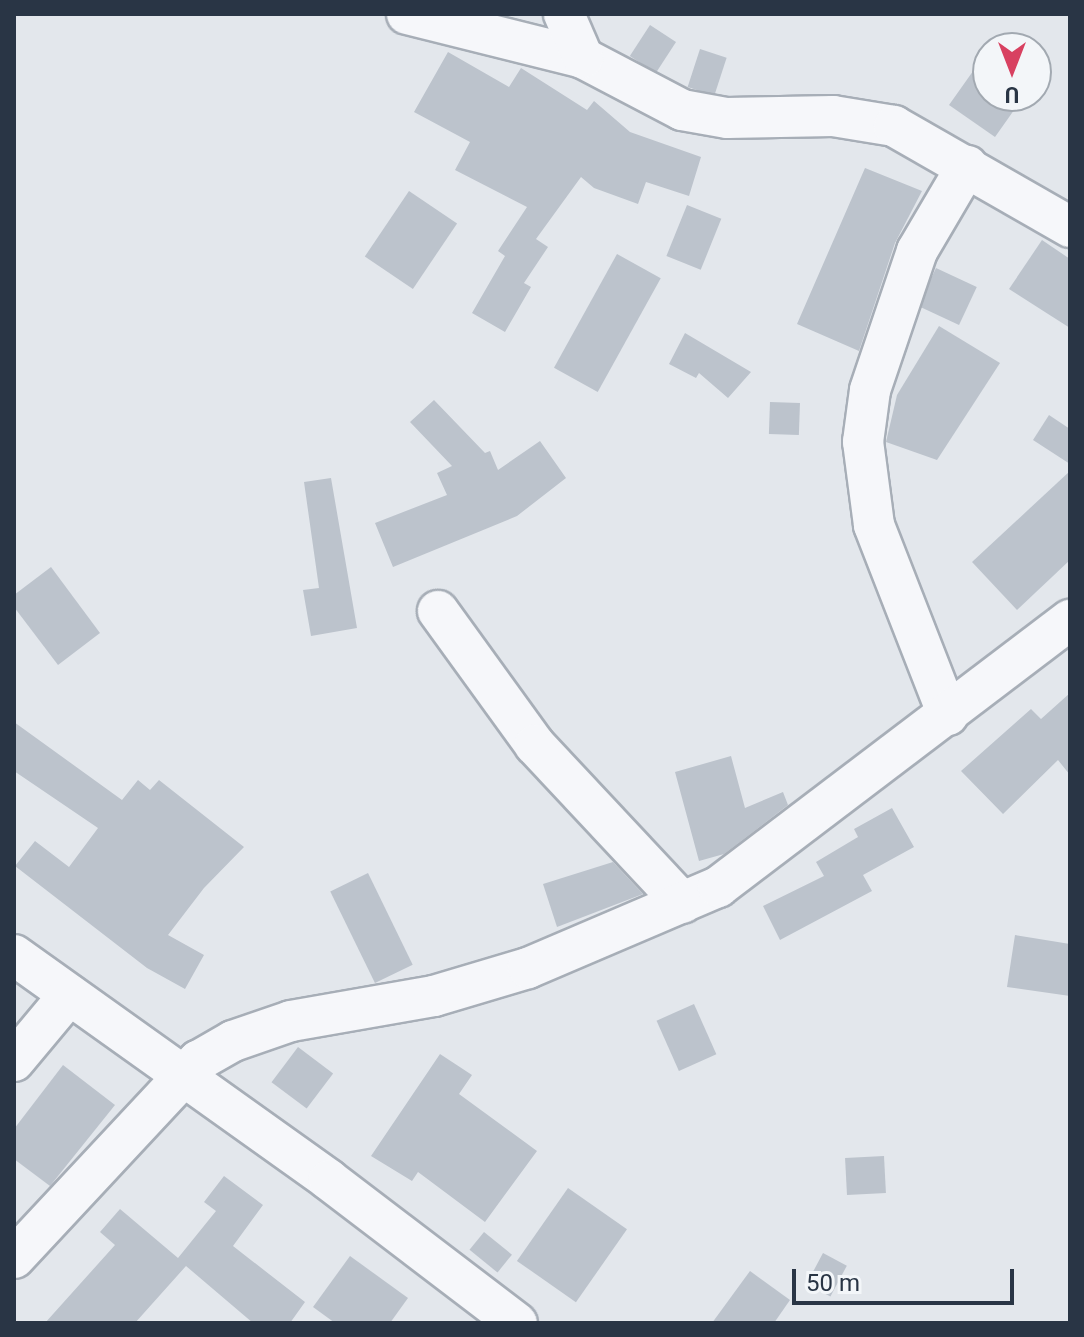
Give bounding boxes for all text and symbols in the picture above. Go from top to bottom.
north arrow [972,32,1052,112]
text: U [1005,82,1019,107]
scale bar [796,1253,1018,1303]
text: 50 m [806,1269,860,1297]

